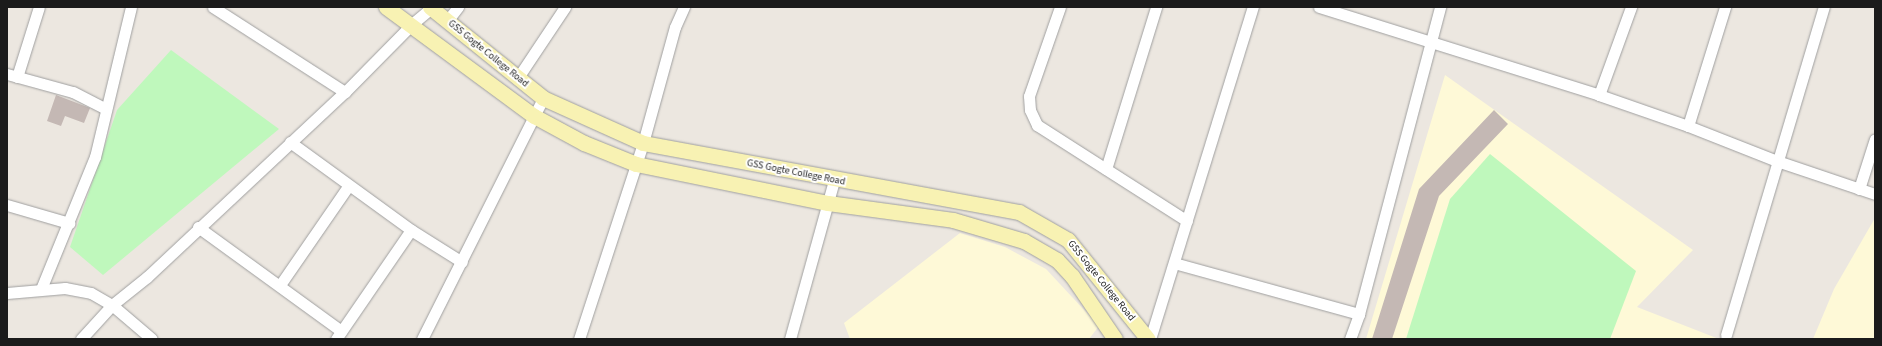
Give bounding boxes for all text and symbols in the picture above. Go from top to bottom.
street label: GSS Gogte College Road [445,18,531,90]
street label: GSS Gogte College Road [746,158,846,188]
street label: GSS Gogte College Road [1065,238,1137,324]

